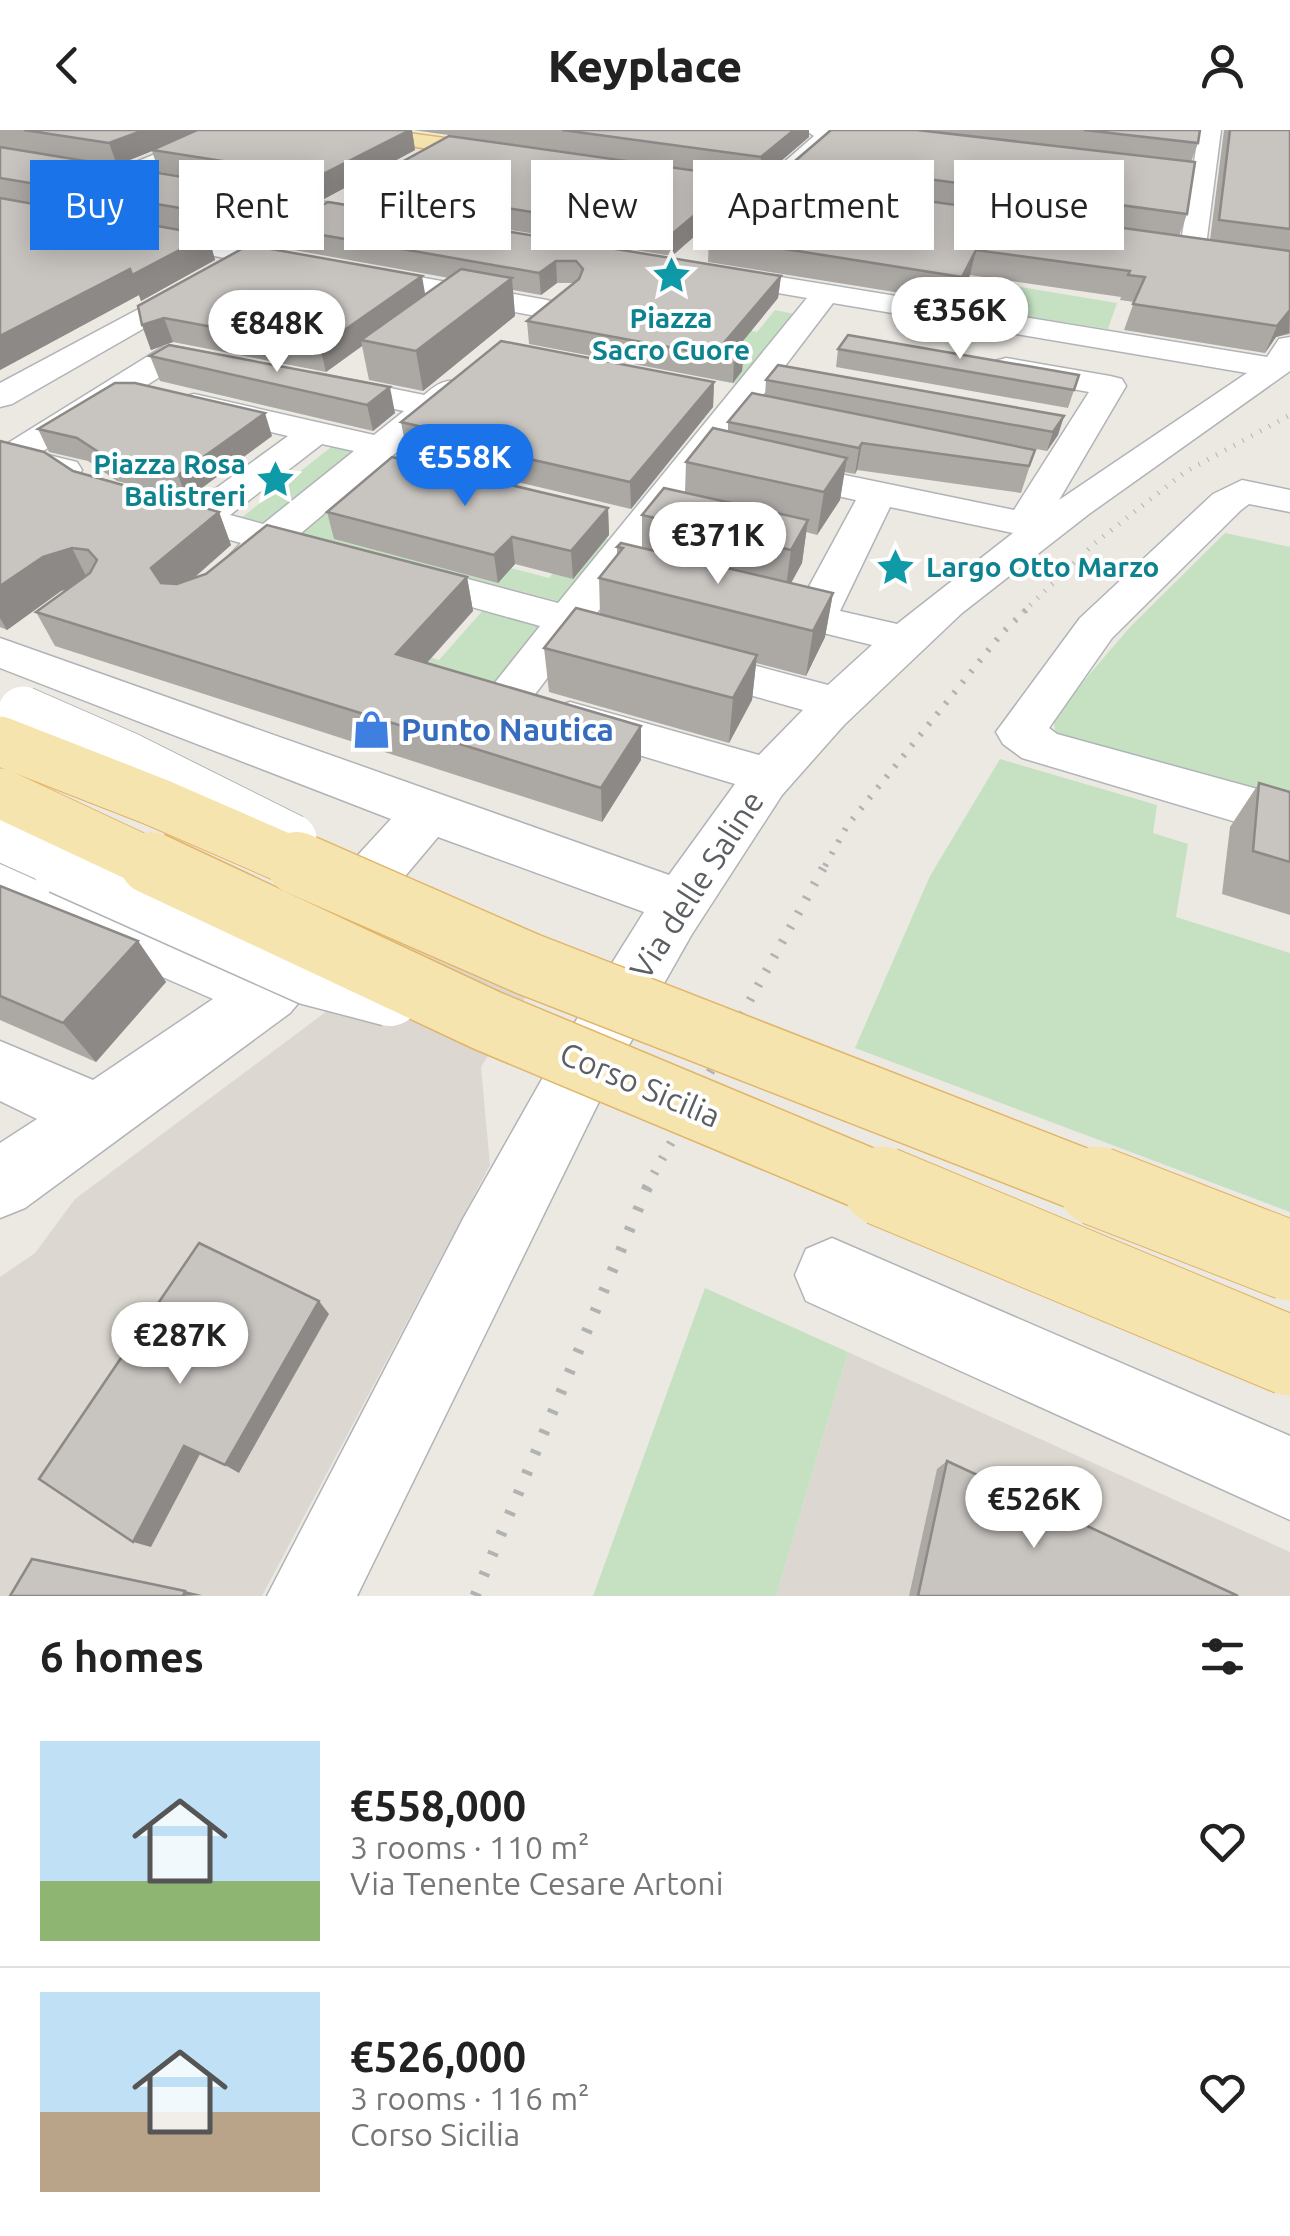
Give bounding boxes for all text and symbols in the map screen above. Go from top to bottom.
icon: back [40,38,95,93]
icon: person [1195,38,1250,93]
text: Keyplace [548,40,742,91]
chip: Buy [30,160,159,250]
chip: Rent [179,160,324,250]
chip: Filters [344,160,511,250]
chip: New [531,160,673,250]
chip: Apartment [693,160,934,250]
chip: House [954,160,1124,250]
place icon: Piazza Sacro Cuore [650,254,692,296]
pin: €356K [890,277,1030,362]
pin: €848K [207,290,347,375]
text: €356K [913,291,1007,327]
place label: Piazza Sacro Cuore [592,302,750,365]
text: €848K [230,304,324,340]
pin: €558K [395,424,535,509]
text: €558K [418,438,512,474]
place label: Piazza Rosa Balistreri [93,448,246,511]
place icon: Piazza Rosa Balistreri [255,459,297,501]
pin: €371K [648,502,788,587]
text: €371K [671,516,765,552]
place icon: Largo Otto Marzo [875,546,917,588]
place label: Largo Otto Marzo [926,551,1159,582]
shop icon: Punto Nautica [350,709,392,751]
place label: Punto Nautica [401,711,614,747]
street label: Via delle Saline [622,784,770,985]
street label: Corso Sicilia [555,1034,726,1134]
pin: €287K [110,1302,250,1387]
text: €287K [133,1316,227,1352]
pin: €526K [964,1466,1104,1551]
text: €526K [987,1480,1081,1516]
icon: filters [1195,1629,1250,1684]
text: 6 homes [40,1633,204,1680]
icon: home [120,1781,240,1901]
text: €558,000 [350,1782,526,1829]
icon: heart [1195,1814,1250,1869]
text: 3 rooms · 110 m² [350,1829,590,1865]
text: Via Tenente Cesare Artoni [350,1865,723,1901]
icon: home [120,2032,240,2152]
text: €526,000 [350,2033,526,2080]
icon: heart [1195,2065,1250,2120]
text: 3 rooms · 116 m² [350,2080,590,2116]
text: Corso Sicilia [350,2116,520,2152]

